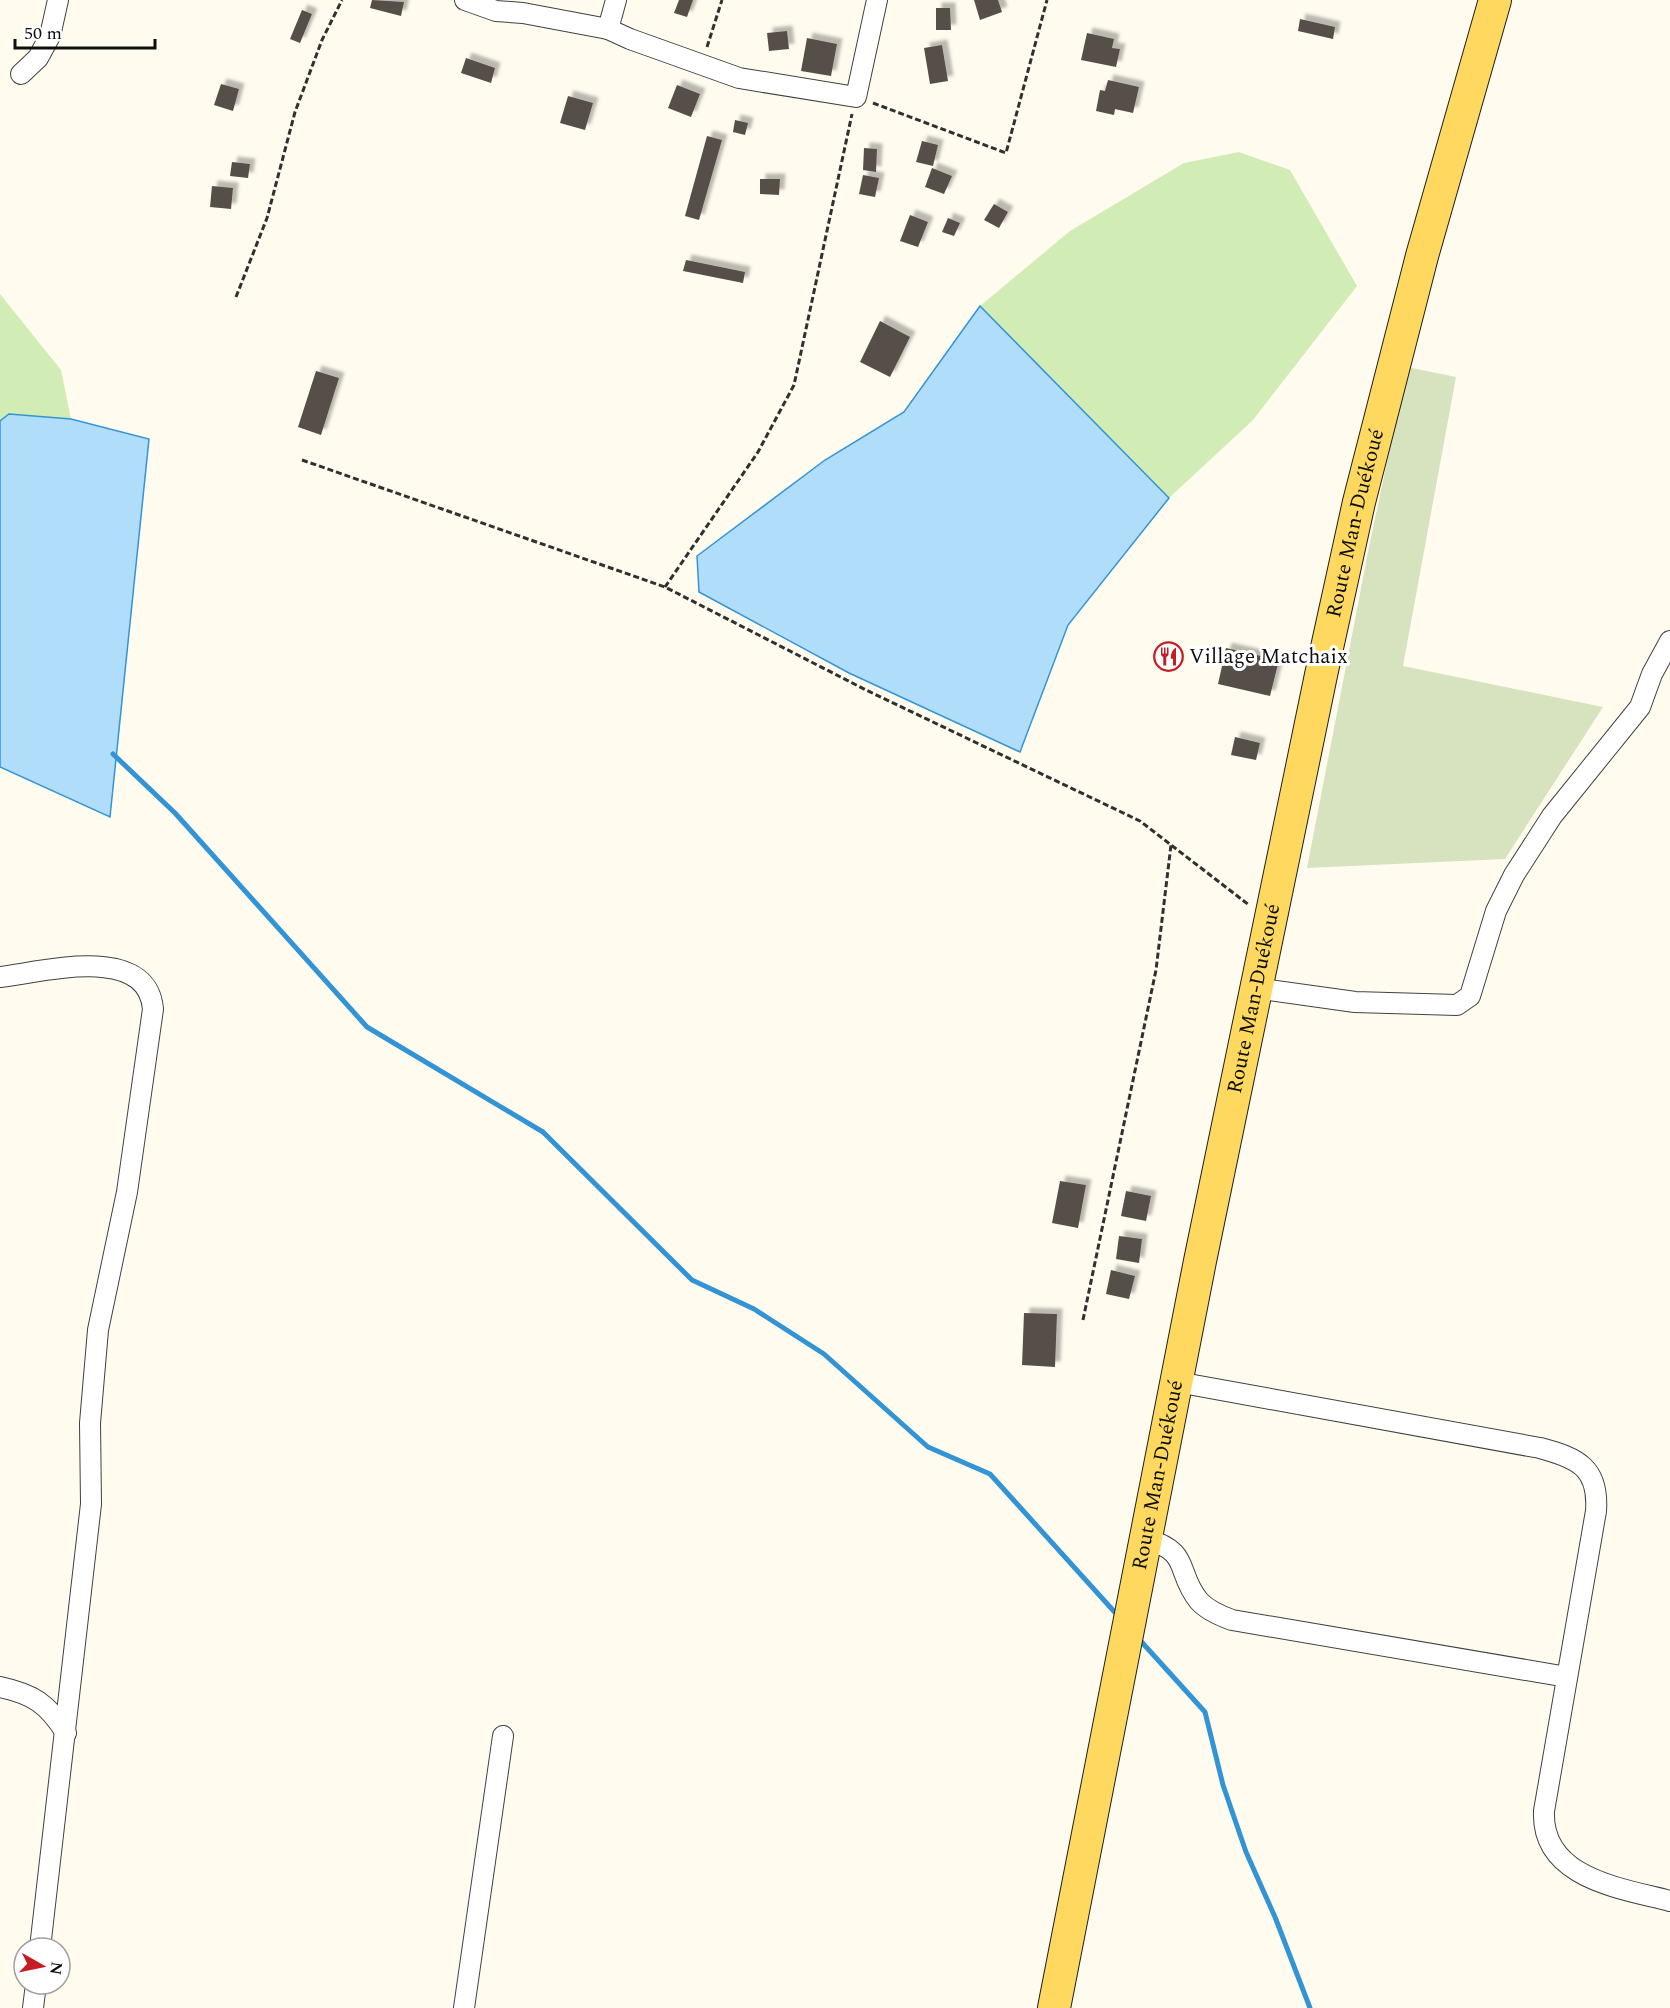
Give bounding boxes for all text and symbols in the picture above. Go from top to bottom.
scale bar [15,12,154,50]
text: 50 m [24,20,62,47]
street label: Route Man-Duékoué [1318,425,1393,621]
restaurant icon: Village Matchaix [1152,641,1184,673]
place label: Village Matchaix [1189,641,1348,673]
street label: Route Man-Duékoué [1219,901,1289,1097]
street label: Route Man-Duékoué [1124,1377,1192,1573]
north arrow [12,1936,72,1996]
text: N [43,1960,69,1977]

